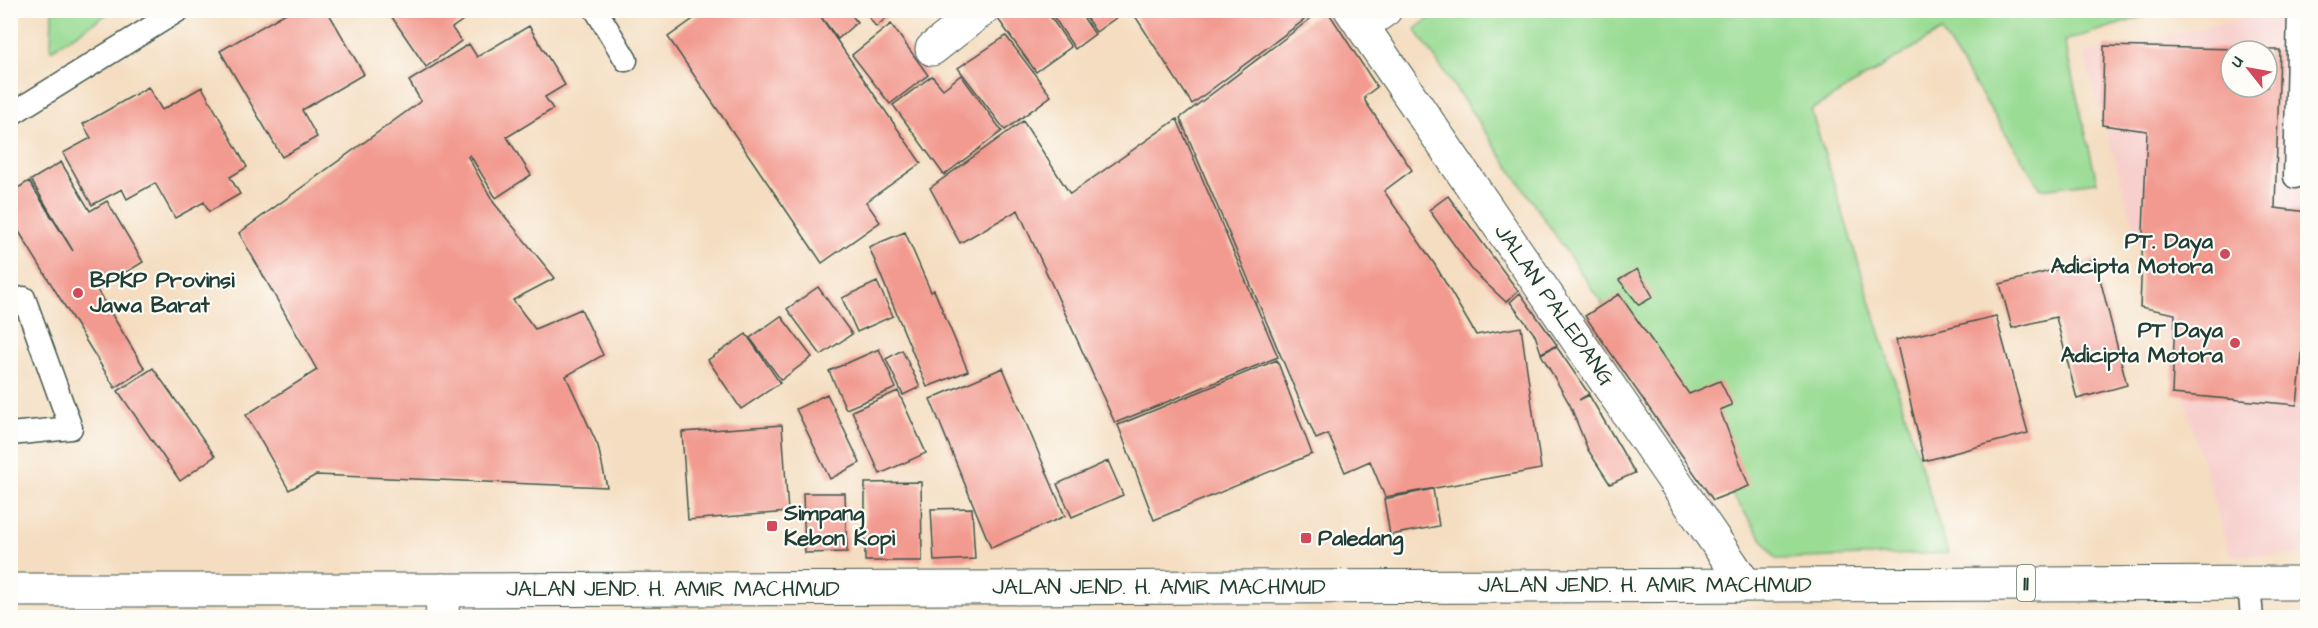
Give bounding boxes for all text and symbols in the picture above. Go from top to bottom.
north arrow [2219,39,2279,99]
text: U [2225,52,2249,71]
street label: JALAN PALEDANG [1486,218,1622,392]
place label: PT. Daya Adicipta Motora [2051,226,2214,282]
marker: PT. Daya Adicipta Motora [2218,247,2232,261]
place label: BPKP Provinsi Jawa Barat [89,265,235,321]
marker: BPKP Provinsi Jawa Barat [71,286,85,300]
place label: PT Daya Adicipta Motora [2061,315,2224,371]
marker: PT Daya Adicipta Motora [2228,336,2242,350]
place label: Simpang Kebon Kopi [783,498,896,554]
marker: Simpang Kebon Kopi [765,519,779,533]
place label: Paledang [1318,523,1404,555]
marker: Paledang [1299,531,1313,545]
road number: 11 [2017,565,2035,601]
street label: JALAN JEND. H. AMIR MACHMUD [1478,570,1812,601]
street label: JALAN JEND. H. AMIR MACHMUD [992,572,1326,603]
street label: JALAN JEND. H. AMIR MACHMUD [506,574,840,605]

